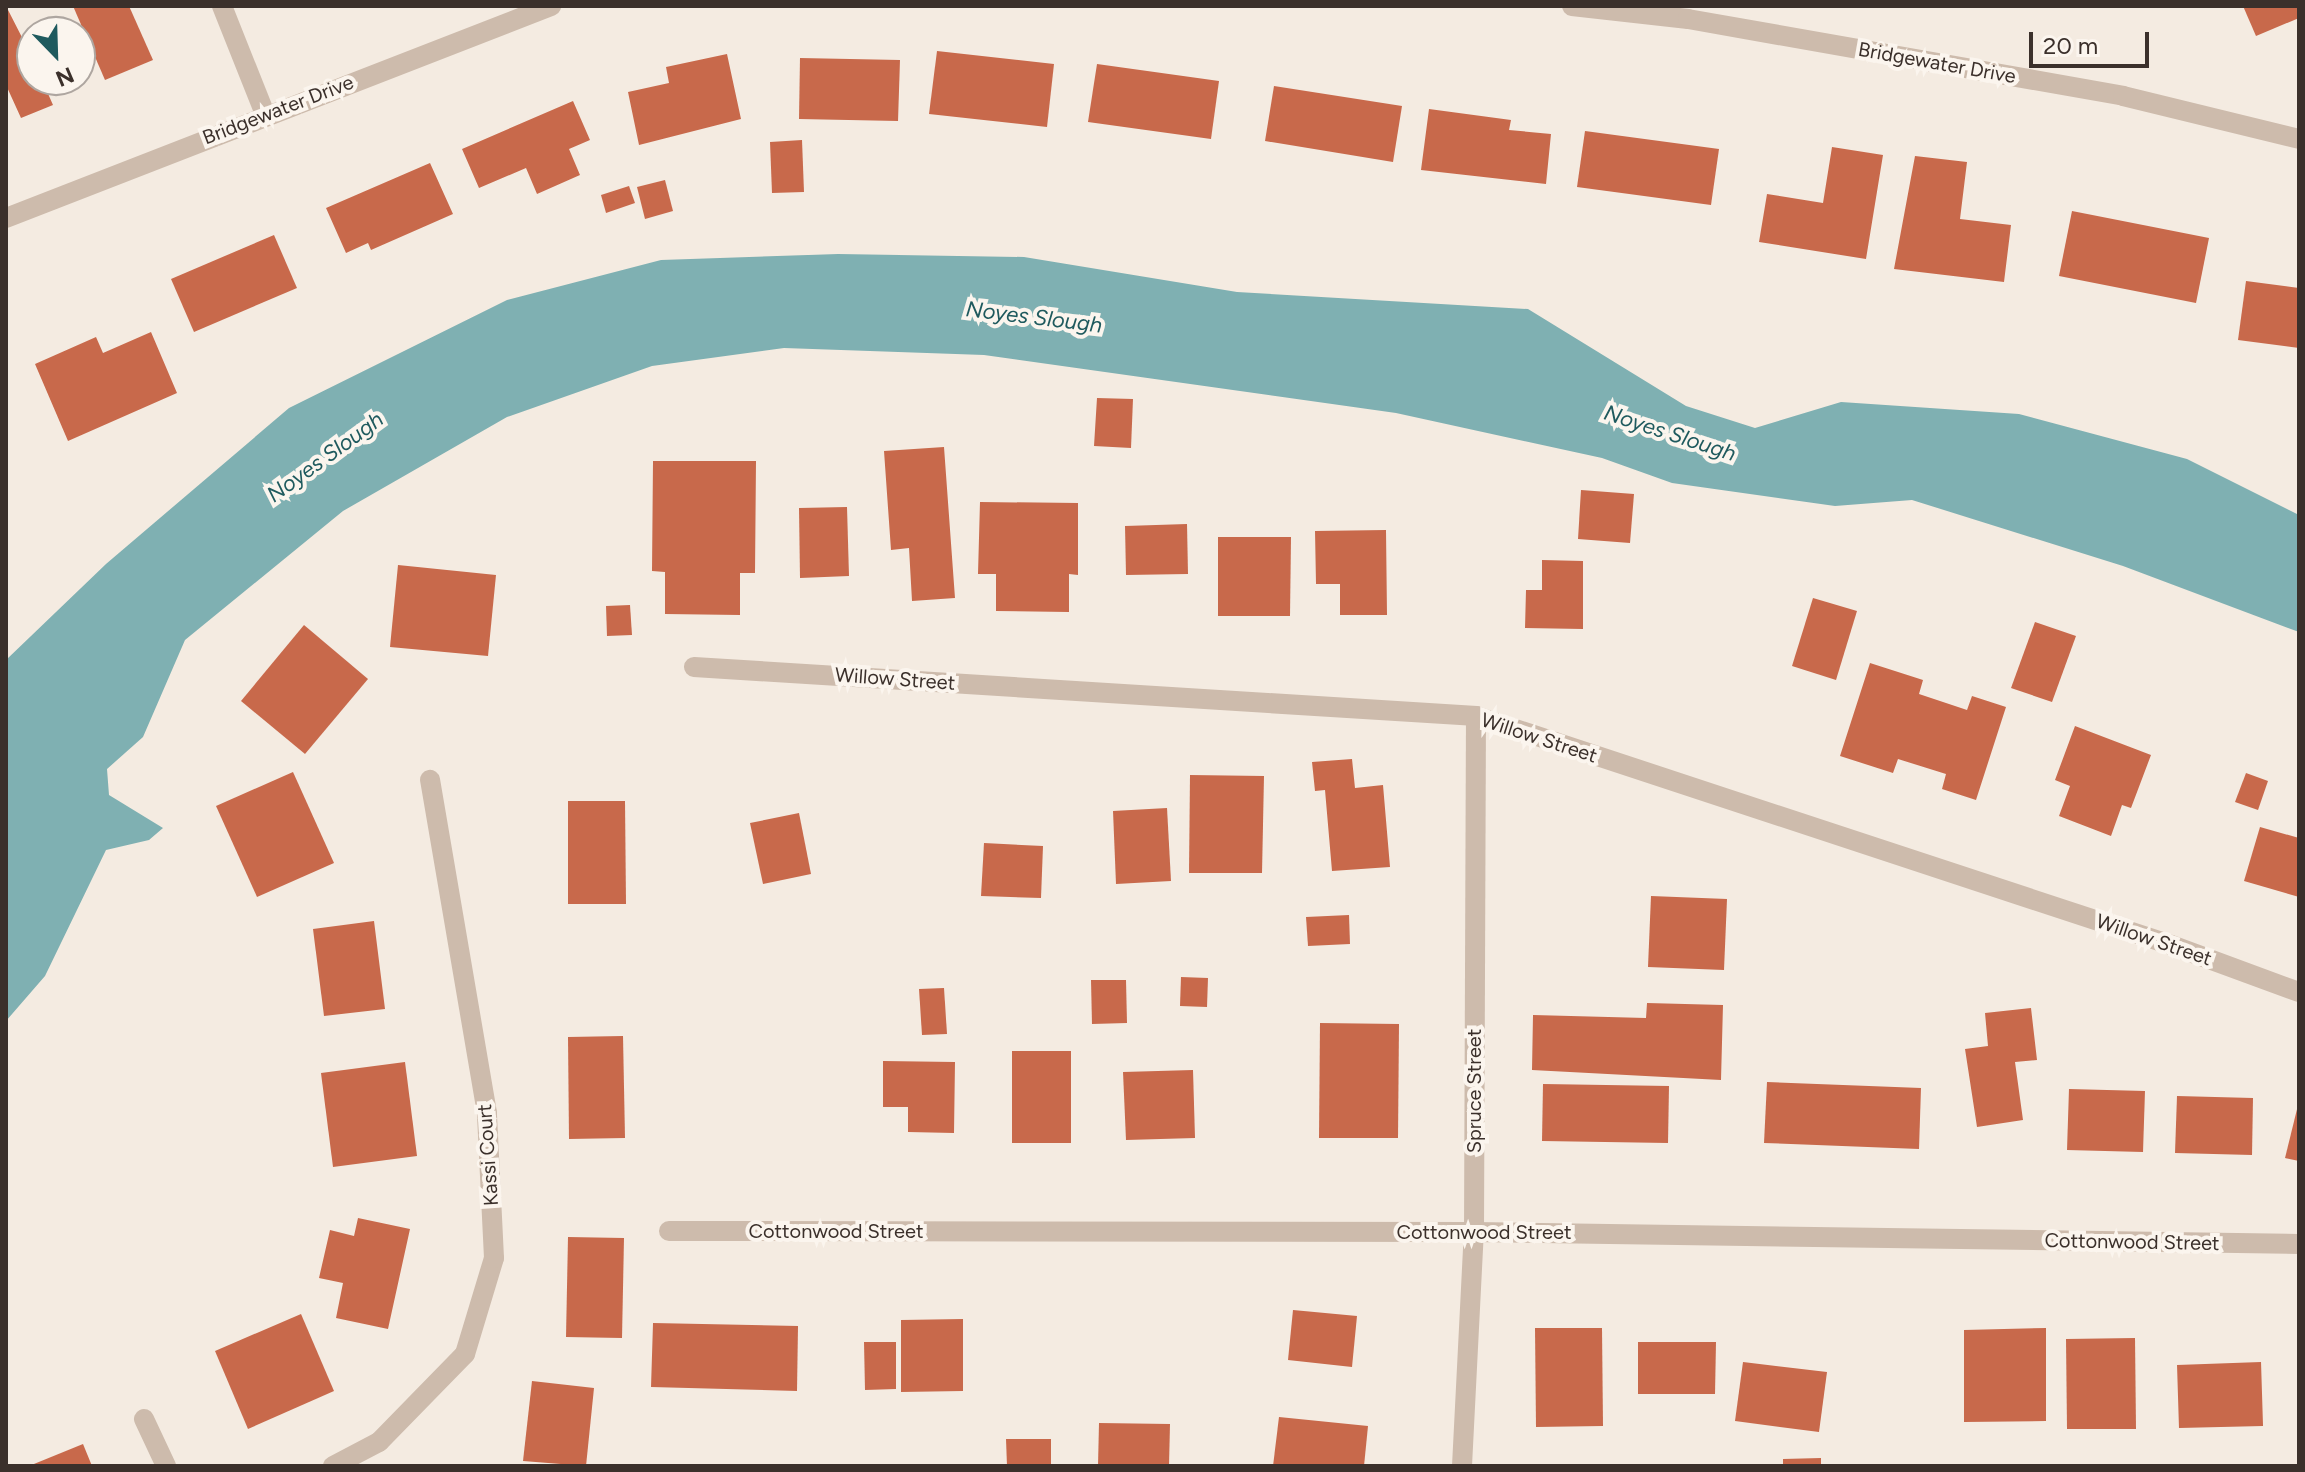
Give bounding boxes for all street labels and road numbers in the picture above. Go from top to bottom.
street label: Bridgewater Drive [1856,37,2018,89]
street label: Bridgewater Drive [199,70,357,150]
street label: Willow Street [834,663,956,695]
street label: Willow Street [1478,708,1600,768]
street label: Willow Street [2093,909,2215,971]
street label: Spruce Street [1462,1029,1486,1153]
street label: Kassi Court [472,1103,504,1207]
street label: Cottonwood Street [748,1219,924,1243]
street label: Cottonwood Street [1396,1220,1572,1244]
street label: Cottonwood Street [2044,1228,2220,1256]

